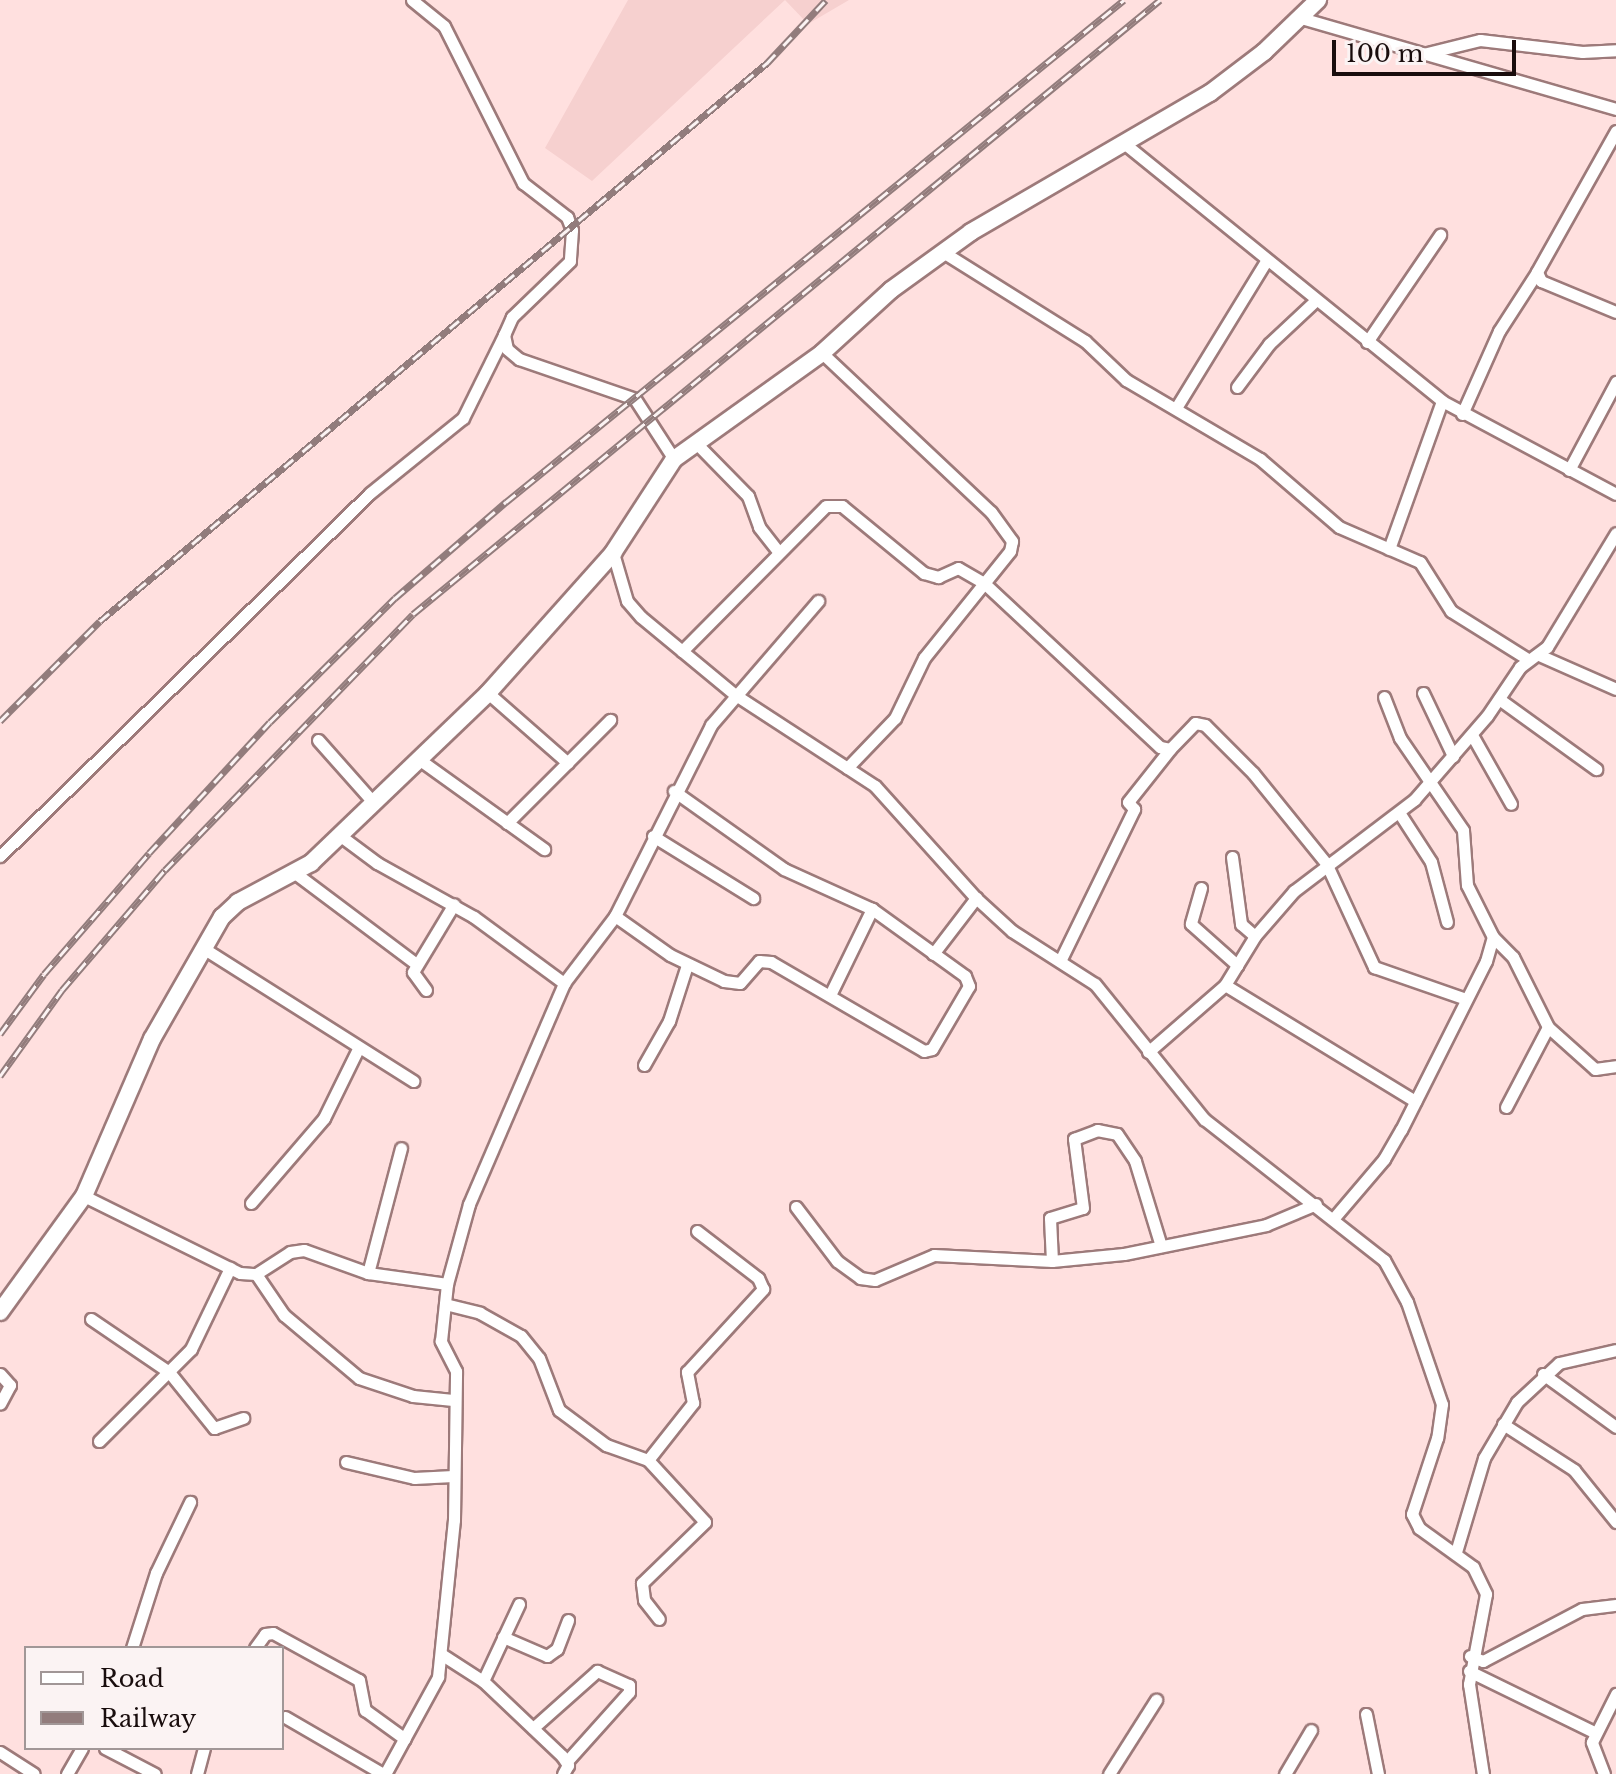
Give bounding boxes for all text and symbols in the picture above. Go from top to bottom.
scale bar [1336,24,1520,74]
text: 100 m [1346,39,1424,68]
legend [24,1646,284,1750]
text: Road [100,1664,164,1693]
text: Railway [100,1704,196,1733]

